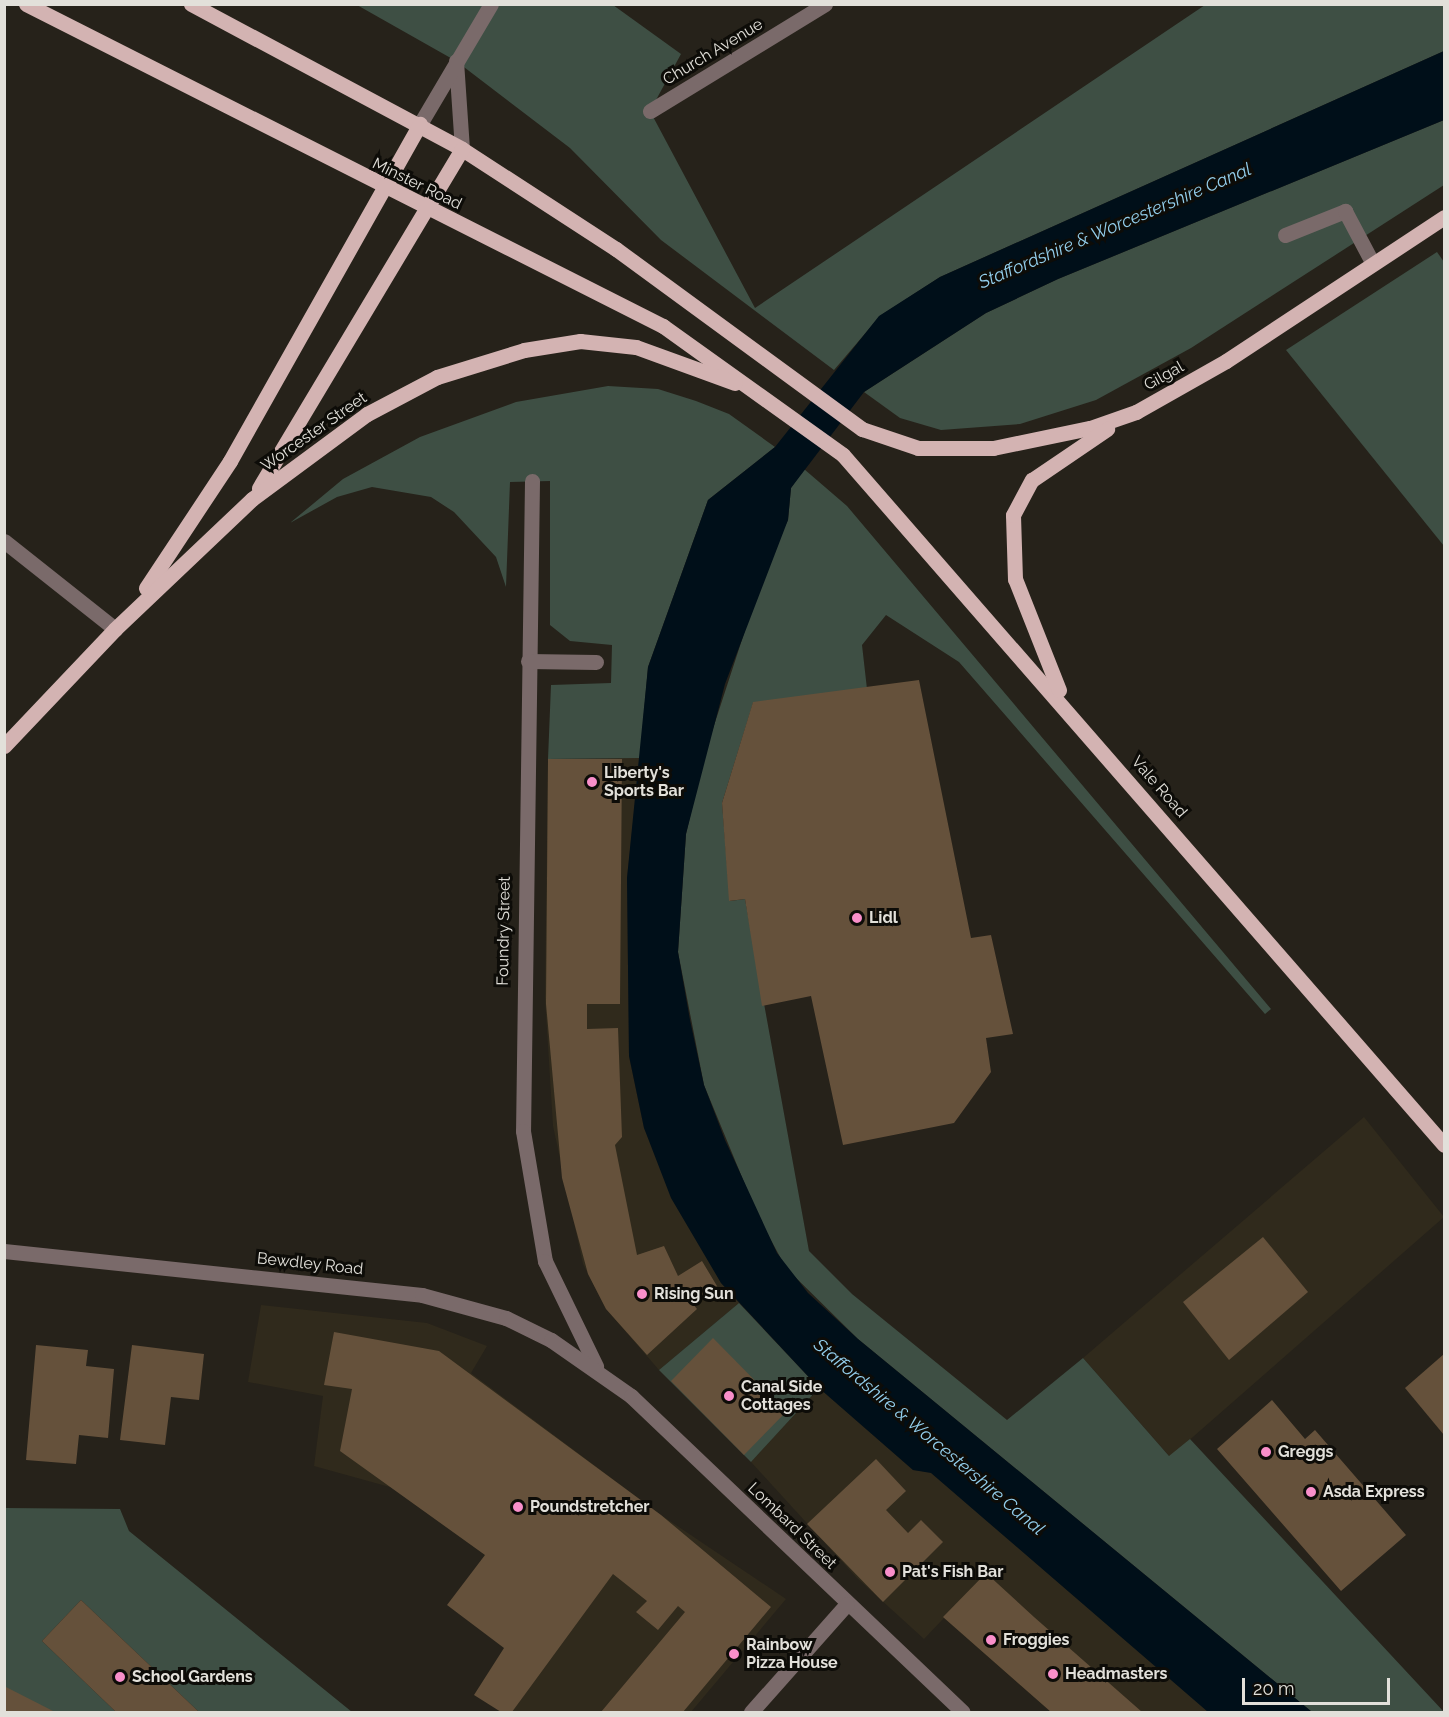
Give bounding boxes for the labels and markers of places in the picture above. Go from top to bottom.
place label: Liberty's Sports Bar [604,763,684,801]
marker: Liberty's Sports Bar [585,775,599,789]
place label: Lidl [869,908,898,928]
marker: Lidl [850,911,864,925]
place label: Rising Sun [654,1284,734,1304]
marker: Rising Sun [635,1287,649,1301]
place label: Canal Side Cottages [741,1377,823,1415]
marker: Canal Side Cottages [722,1389,736,1403]
place label: Greggs [1278,1442,1333,1462]
marker: Greggs [1259,1445,1273,1459]
place label: Asda Express [1323,1482,1425,1502]
marker: Asda Express [1304,1485,1318,1499]
place label: Poundstretcher [530,1497,649,1517]
marker: Poundstretcher [511,1500,525,1514]
place label: Pat's Fish Bar [902,1562,1003,1582]
marker: Pat's Fish Bar [883,1565,897,1579]
place label: Froggies [1003,1630,1069,1650]
marker: Froggies [984,1633,998,1647]
place label: Rainbow Pizza House [746,1635,838,1673]
marker: Rainbow Pizza House [727,1647,741,1661]
place label: Headmasters [1065,1664,1168,1684]
place label: School Gardens [132,1667,253,1687]
marker: Headmasters [1046,1667,1060,1681]
marker: School Gardens [113,1670,127,1684]

